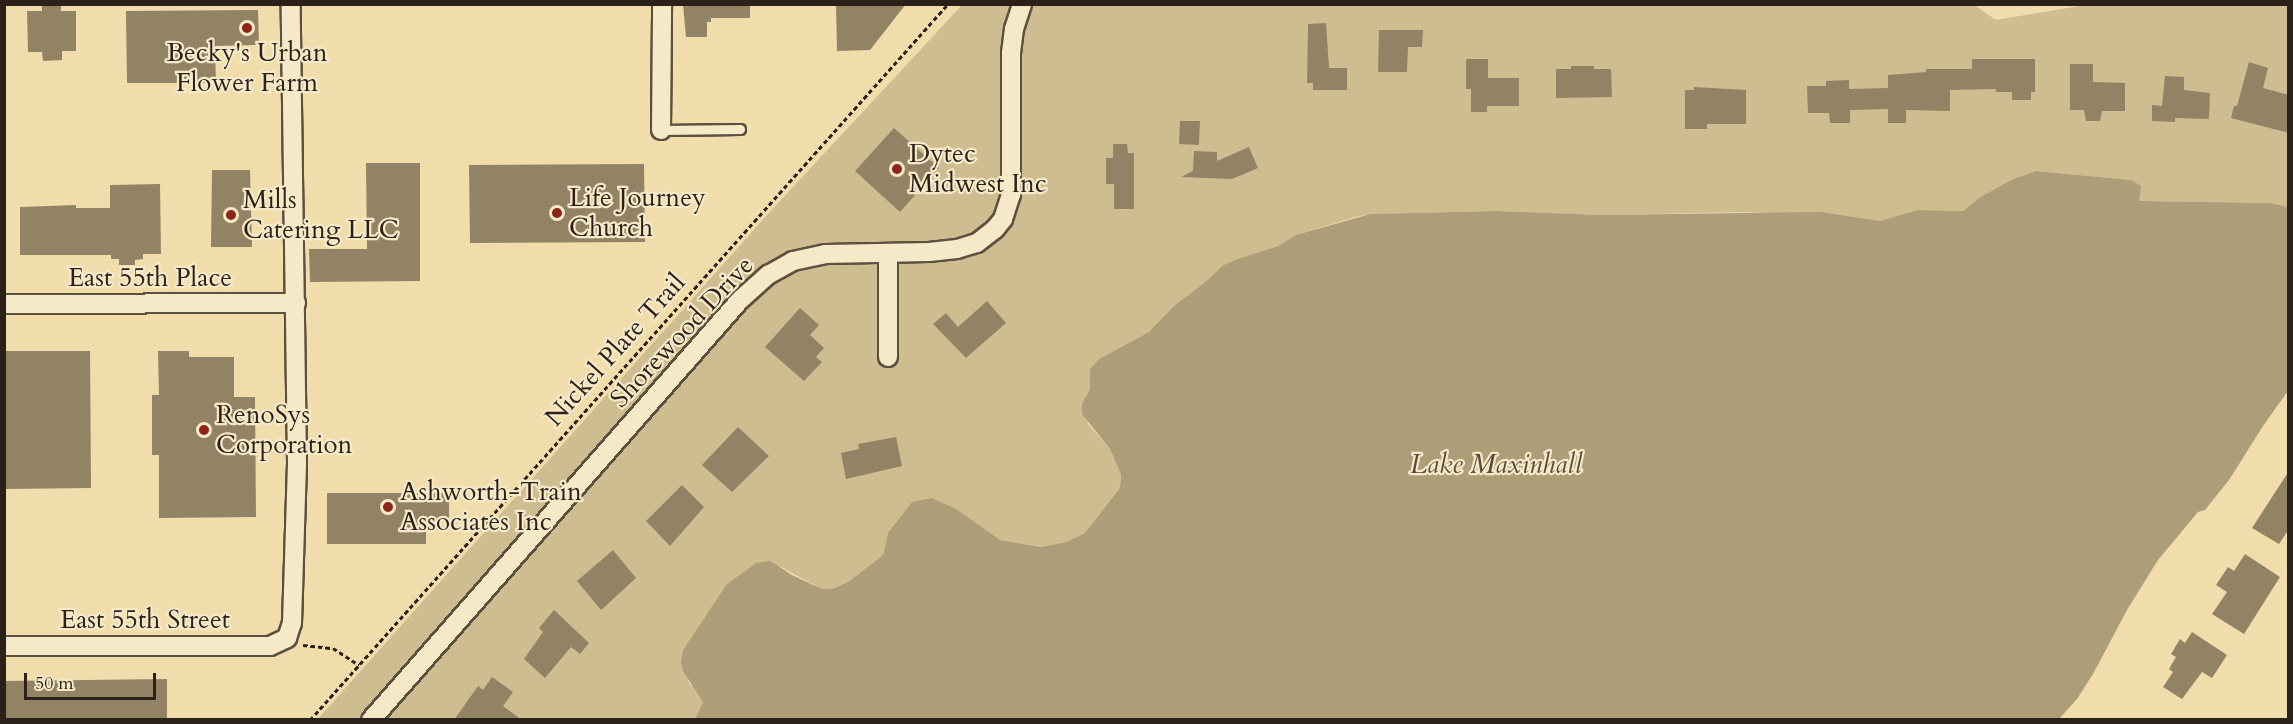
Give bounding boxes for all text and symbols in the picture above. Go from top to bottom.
marker: Becky's Urban Flower Farm [240,21,254,35]
place label: Becky's Urban Flower Farm [166,37,328,98]
place label: Dytec Midwest Inc [909,138,1047,200]
marker: Dytec Midwest Inc [890,162,904,176]
place label: Life Journey Church [569,182,706,243]
place label: Mills Catering LLC [243,184,399,246]
marker: Life Journey Church [550,206,564,220]
marker: Mills Catering LLC [224,208,238,222]
street label: Shorewood Drive [604,250,760,414]
street label: East 55th Place [68,262,232,294]
street label: Nickel Plate Trail [538,267,692,433]
place label: RenoSys Corporation [216,399,352,460]
marker: RenoSys Corporation [197,423,211,437]
water label: Lake Maxinhall [1410,449,1582,481]
place label: Ashworth-Train Associates Inc [400,476,582,538]
marker: Ashworth-Train Associates Inc [381,500,395,514]
street label: East 55th Street [60,604,230,636]
scale bar [27,661,159,699]
text: 50 m [35,671,74,696]

